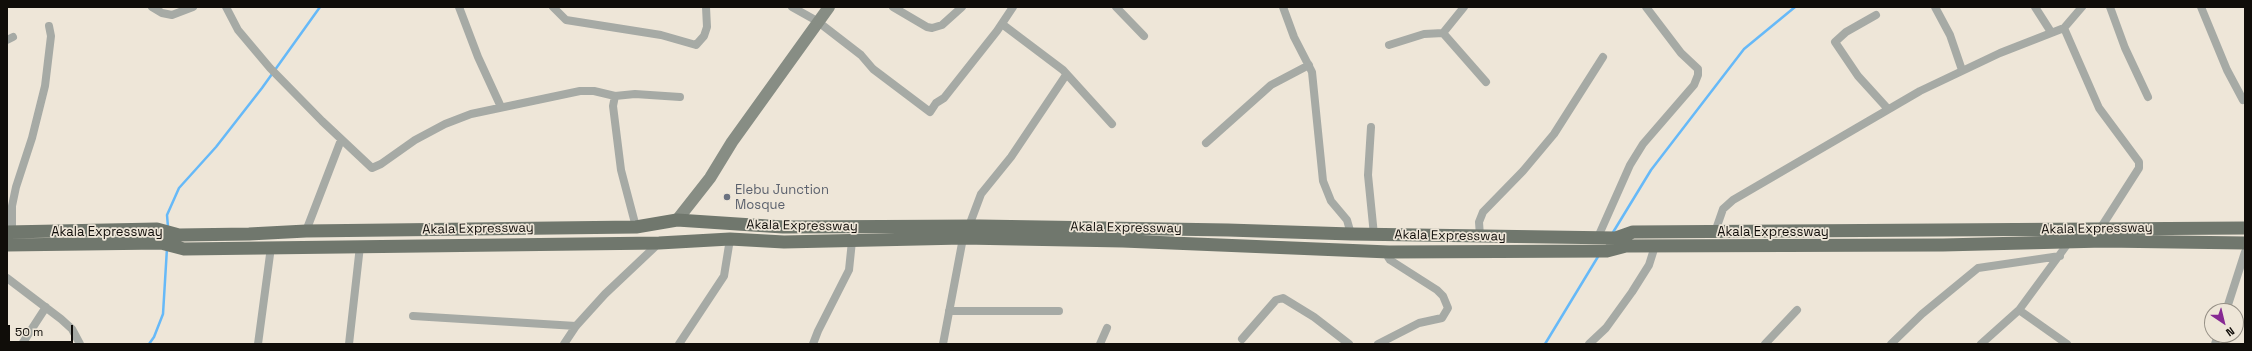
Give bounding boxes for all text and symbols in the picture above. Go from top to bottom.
place label: Elebu Junction Mosque [735,182,829,213]
marker: Elebu Junction Mosque [722,192,732,202]
street label: Akala Expressway [746,217,858,235]
street label: Akala Expressway [1070,219,1182,237]
street label: Akala Expressway [422,220,534,238]
street label: Akala Expressway [2041,220,2153,238]
street label: Akala Expressway [51,224,163,240]
street label: Akala Expressway [1717,224,1829,240]
street label: Akala Expressway [1394,227,1506,245]
north arrow [2204,303,2244,343]
scale bar [10,317,75,343]
text: 50 m [15,324,43,340]
text: N [2223,324,2237,340]

